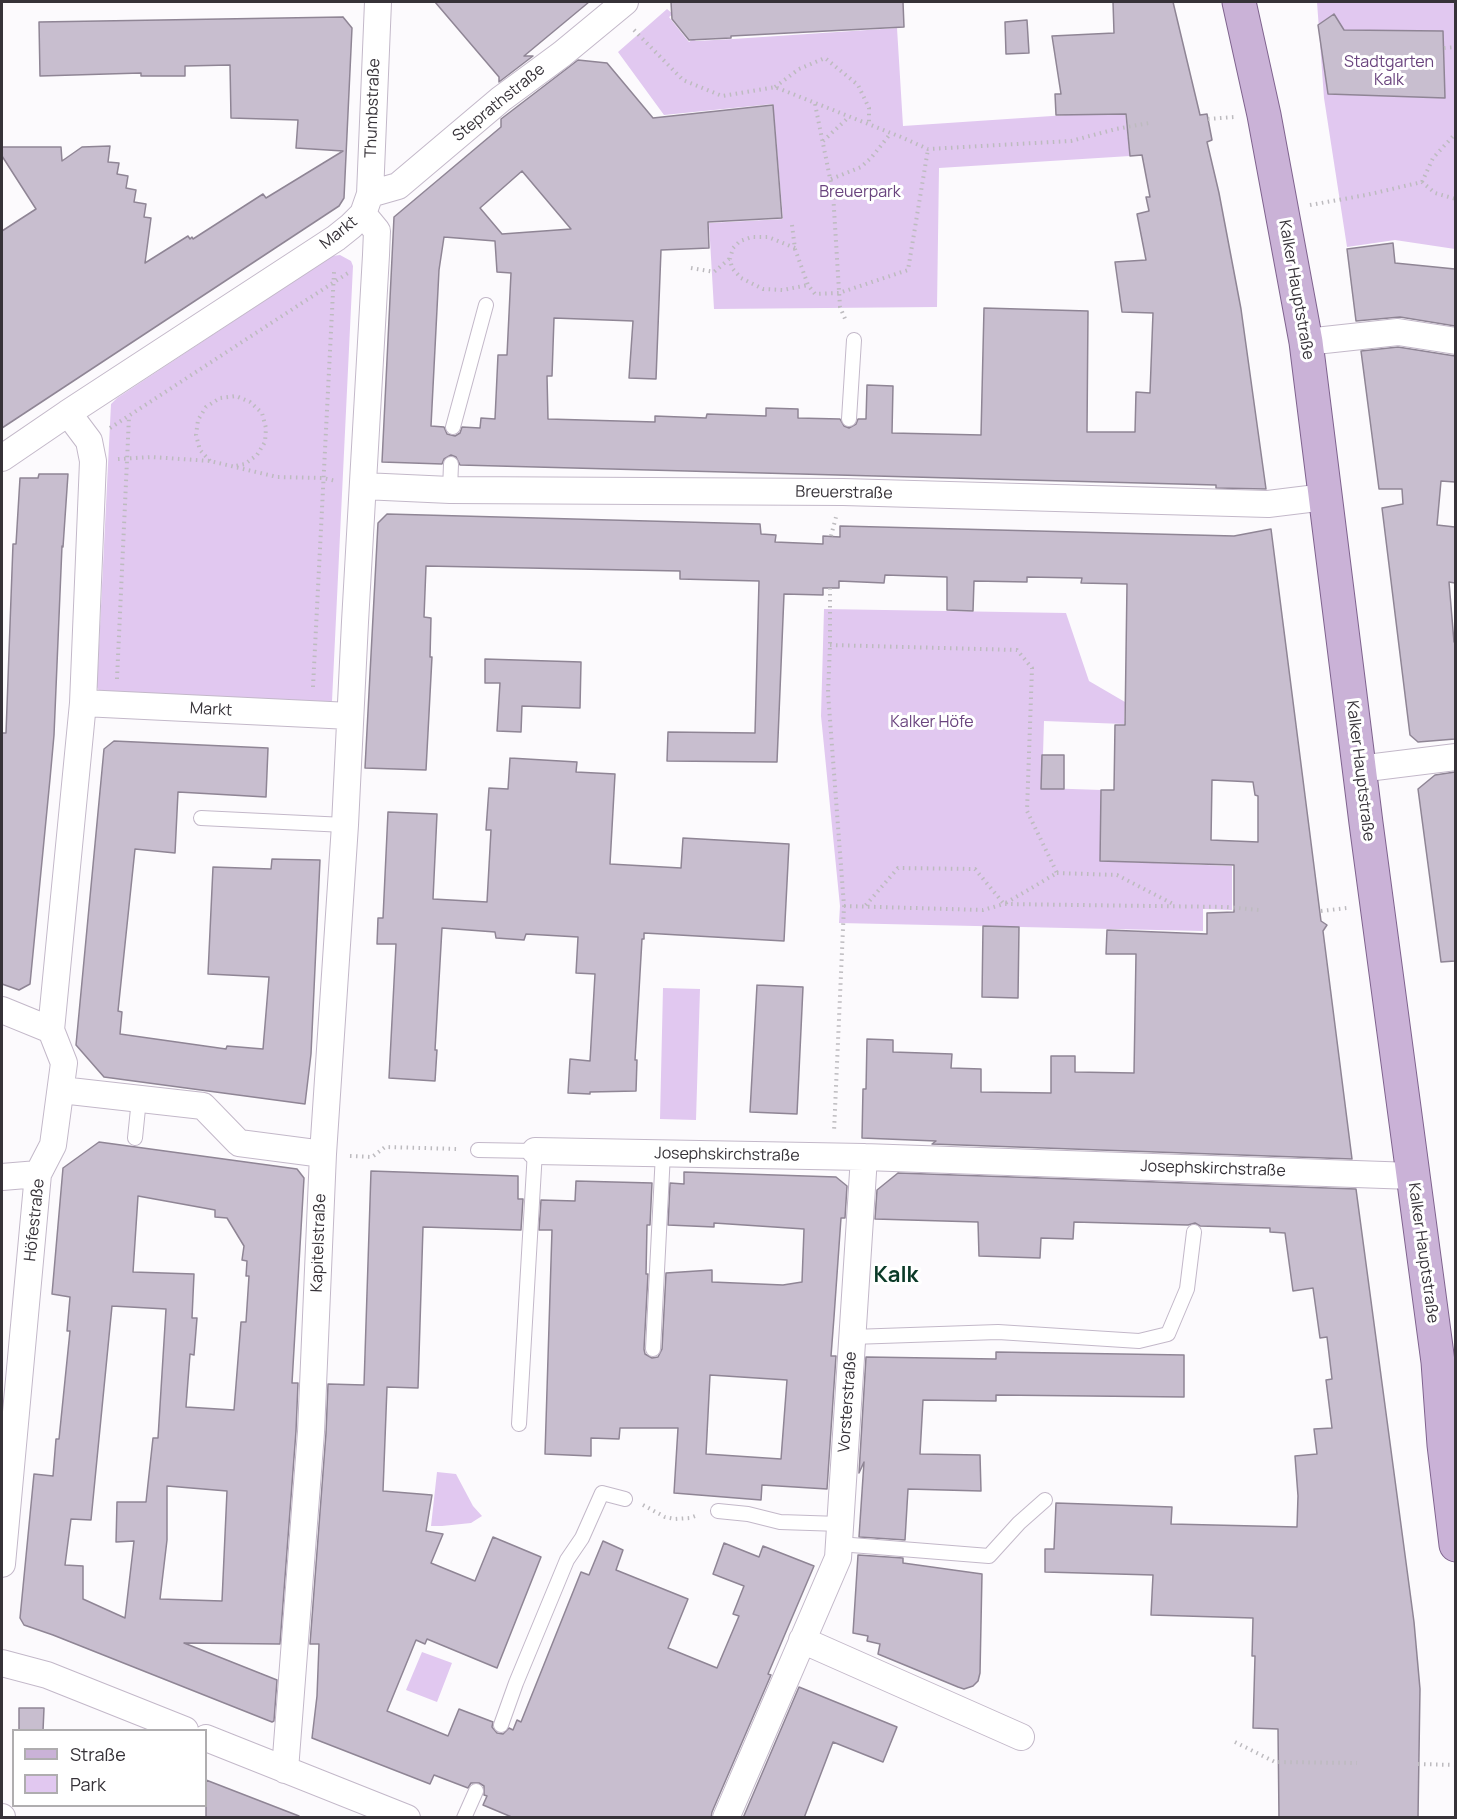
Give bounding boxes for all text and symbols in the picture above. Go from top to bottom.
park label: Stadtgarten Kalk [1344,53,1434,91]
street label: Thumbstraße [362,58,384,158]
street label: Steprathstraße [449,60,549,146]
park label: Breuerpark [819,183,901,203]
street label: Markt [316,212,362,254]
street label: Kalker Hauptstraße [1274,219,1318,361]
street label: Breuerstraße [795,483,893,503]
street label: Markt [189,699,233,721]
street label: Kalker Hauptstraße [1342,700,1378,842]
park label: Kalker Höfe [890,713,974,733]
street label: Josephskirchstraße [654,1144,800,1166]
street label: Josephskirchstraße [1140,1157,1286,1181]
street label: Höfestraße [21,1178,49,1262]
street label: Kalker Hauptstraße [1404,1182,1442,1324]
street label: Kapitelstraße [308,1193,330,1293]
district label: Kalk [874,1263,918,1289]
street label: Vorsterstraße [835,1351,861,1453]
legend [12,1729,207,1807]
text: Straße [70,1742,126,1766]
text: Park [70,1772,106,1796]

